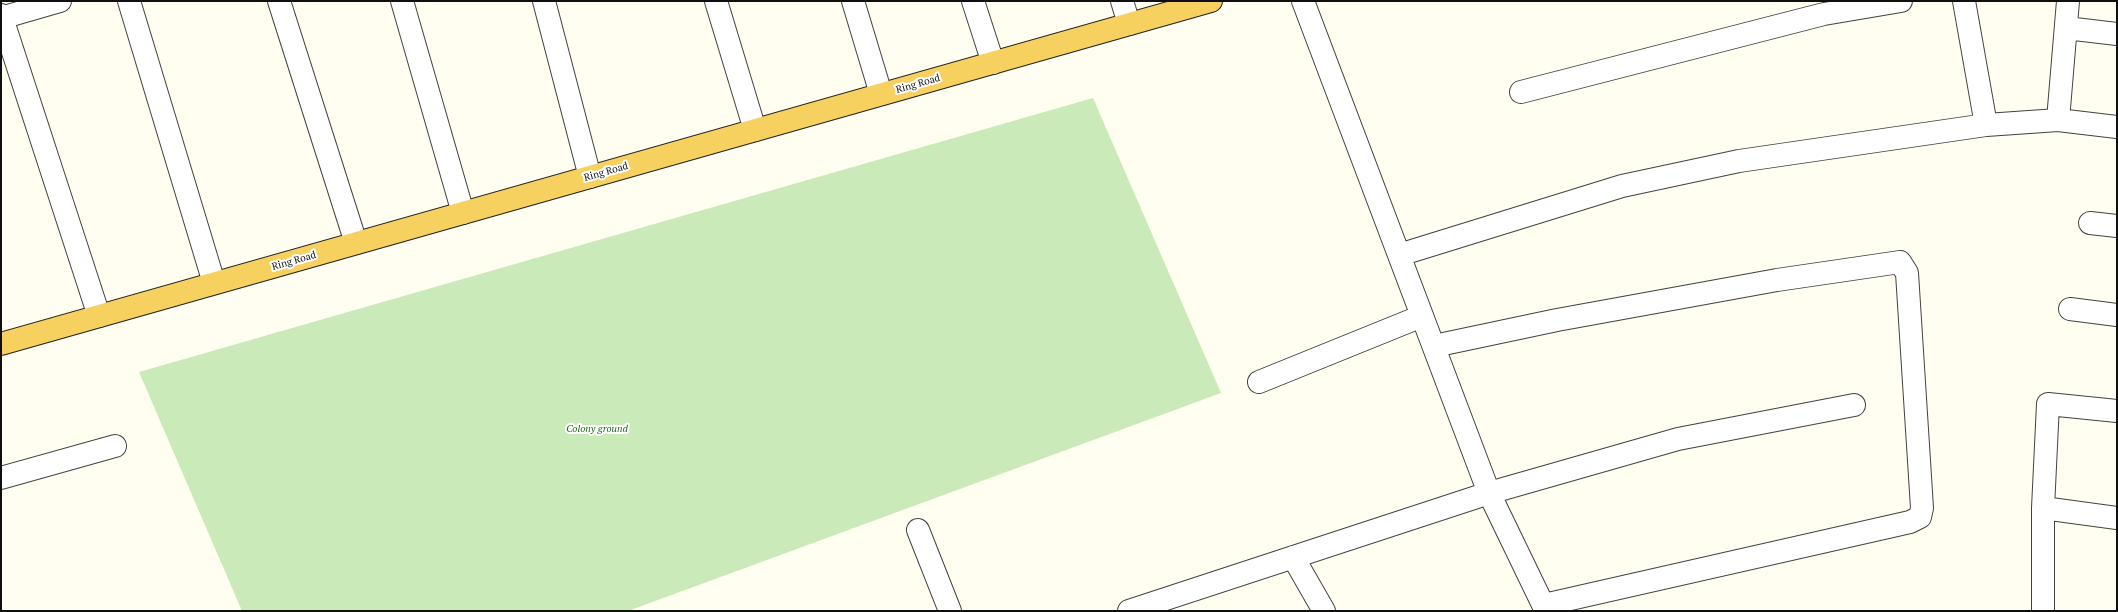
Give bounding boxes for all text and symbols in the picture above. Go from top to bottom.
street label: Ring Road [895,72,941,96]
street label: Ring Road [583,160,629,184]
street label: Ring Road [271,249,317,273]
park label: Colony ground [566,423,628,435]

